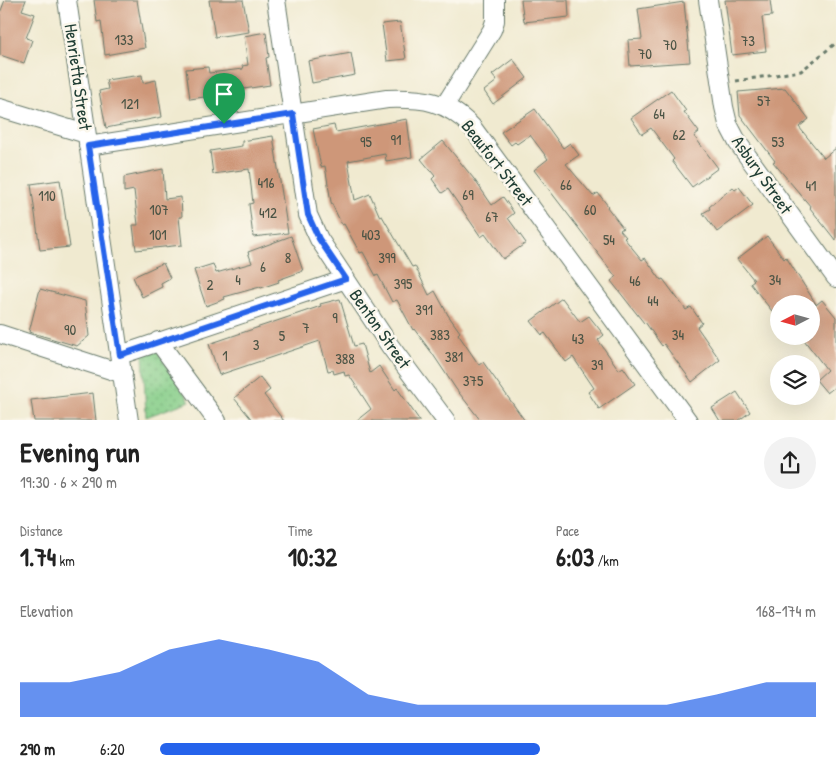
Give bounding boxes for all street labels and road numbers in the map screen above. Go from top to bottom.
street label: Henrietta Street [59,22,98,133]
street label: Beaufort Street [456,114,540,212]
street label: Asbury Street [726,130,799,220]
street label: Benton Street [344,284,418,374]

